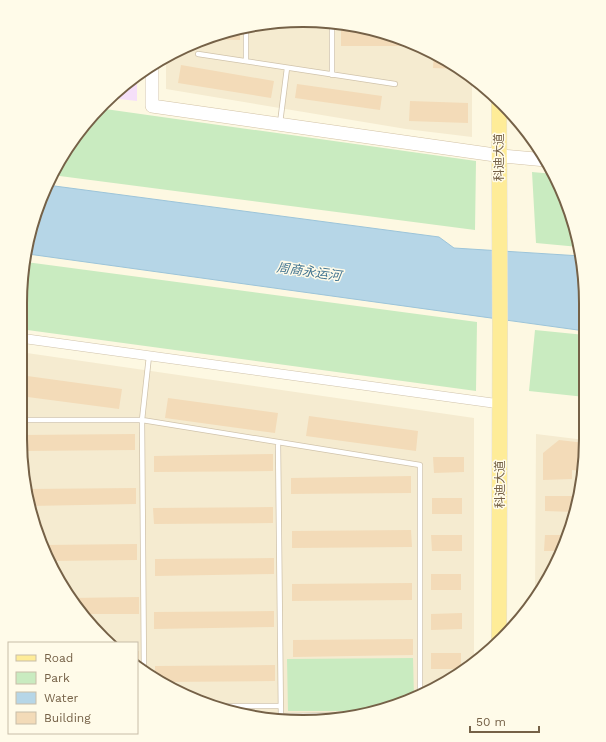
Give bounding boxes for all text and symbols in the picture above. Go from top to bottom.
street label: 科迪大道 [492,133,506,181]
water label: 周商永运河 [276,260,345,284]
street label: 科迪大道 [493,460,507,508]
legend [8,642,138,734]
text: Road [44,651,73,665]
text: Park [44,671,70,685]
text: Water [44,691,79,705]
scale bar [470,708,539,734]
text: Building [44,711,91,725]
text: 50 m [476,715,506,729]

